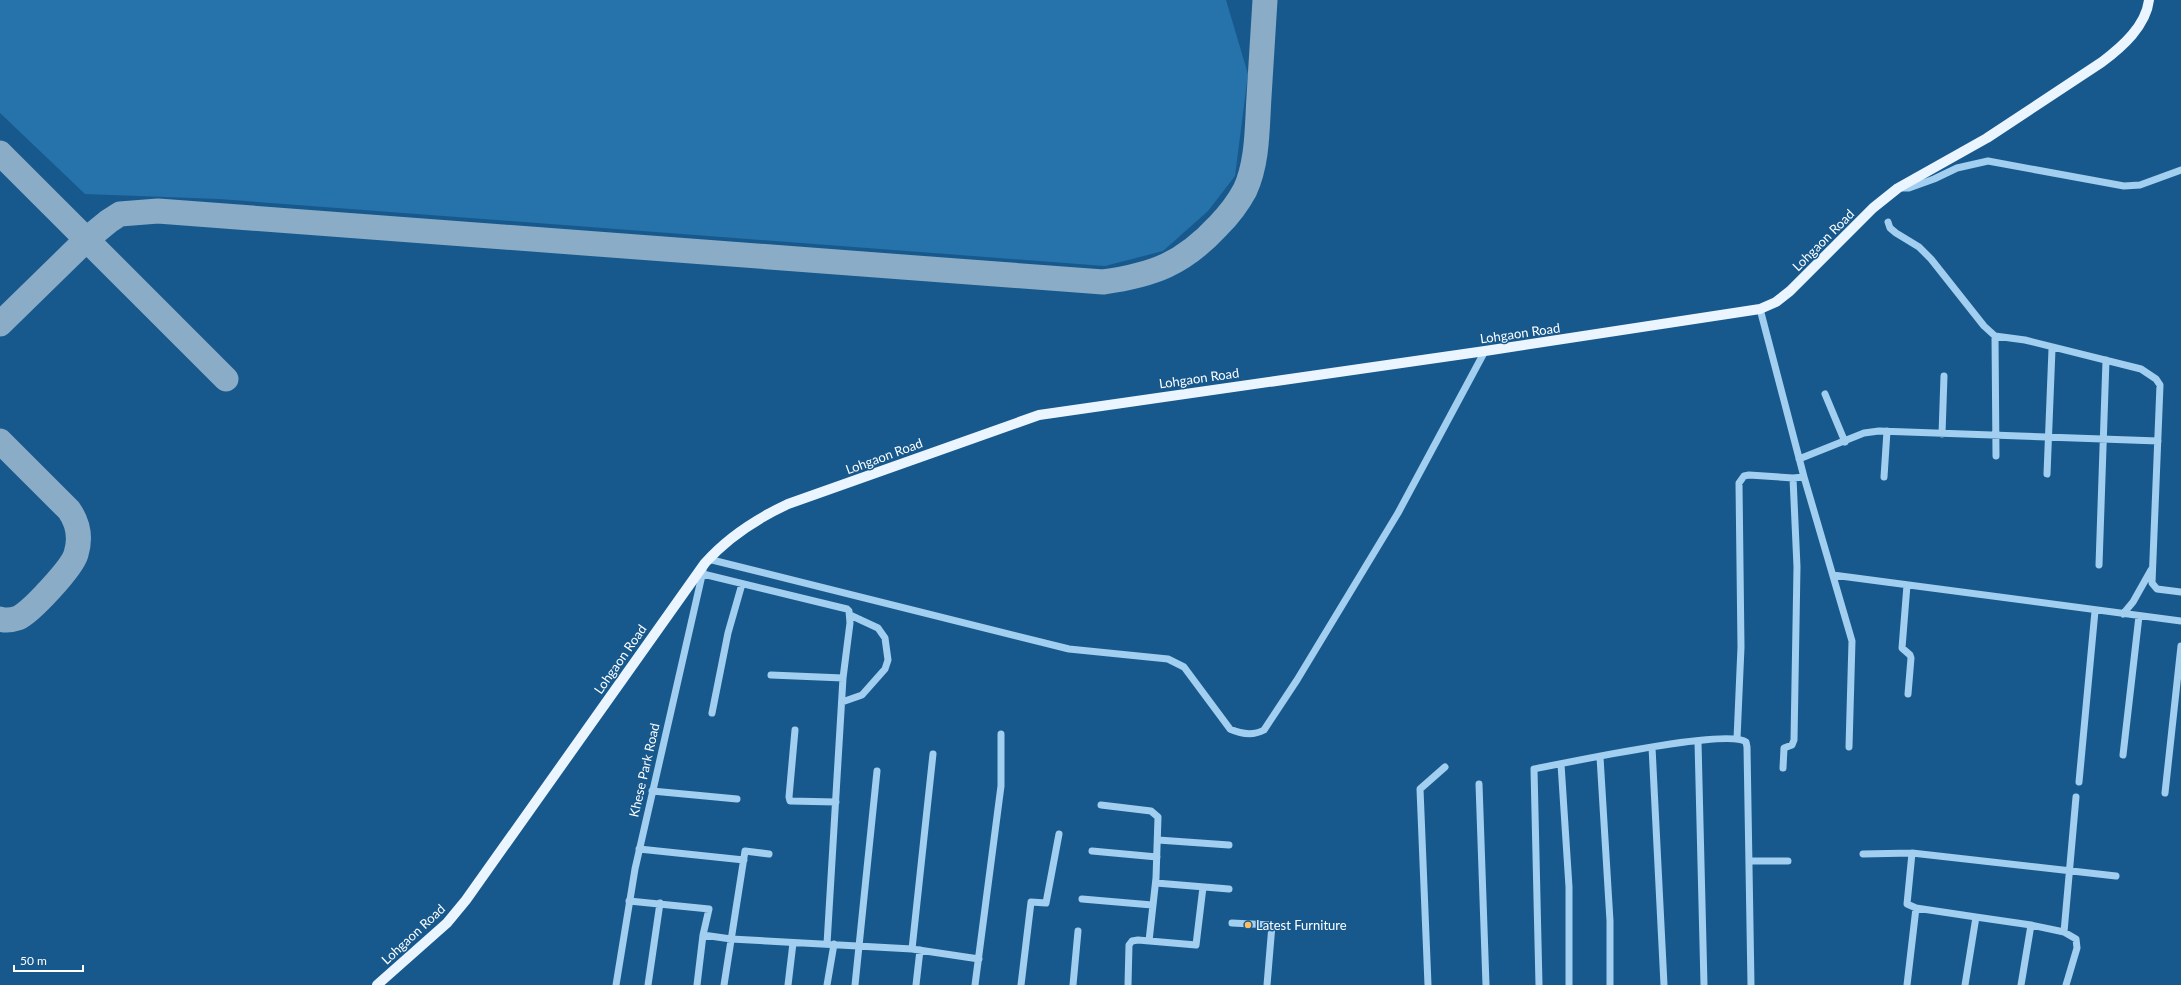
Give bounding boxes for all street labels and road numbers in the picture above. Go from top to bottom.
street label: Lohgaon Road [1789,206,1857,274]
street label: Lohgaon Road [1479,319,1561,347]
street label: Lohgaon Road [1158,364,1240,392]
street label: Lohgaon Road [843,435,925,477]
street label: Lohgaon Road [590,621,650,697]
street label: Khese Park Road [625,721,663,819]
street label: Lohgaon Road [378,901,448,967]

